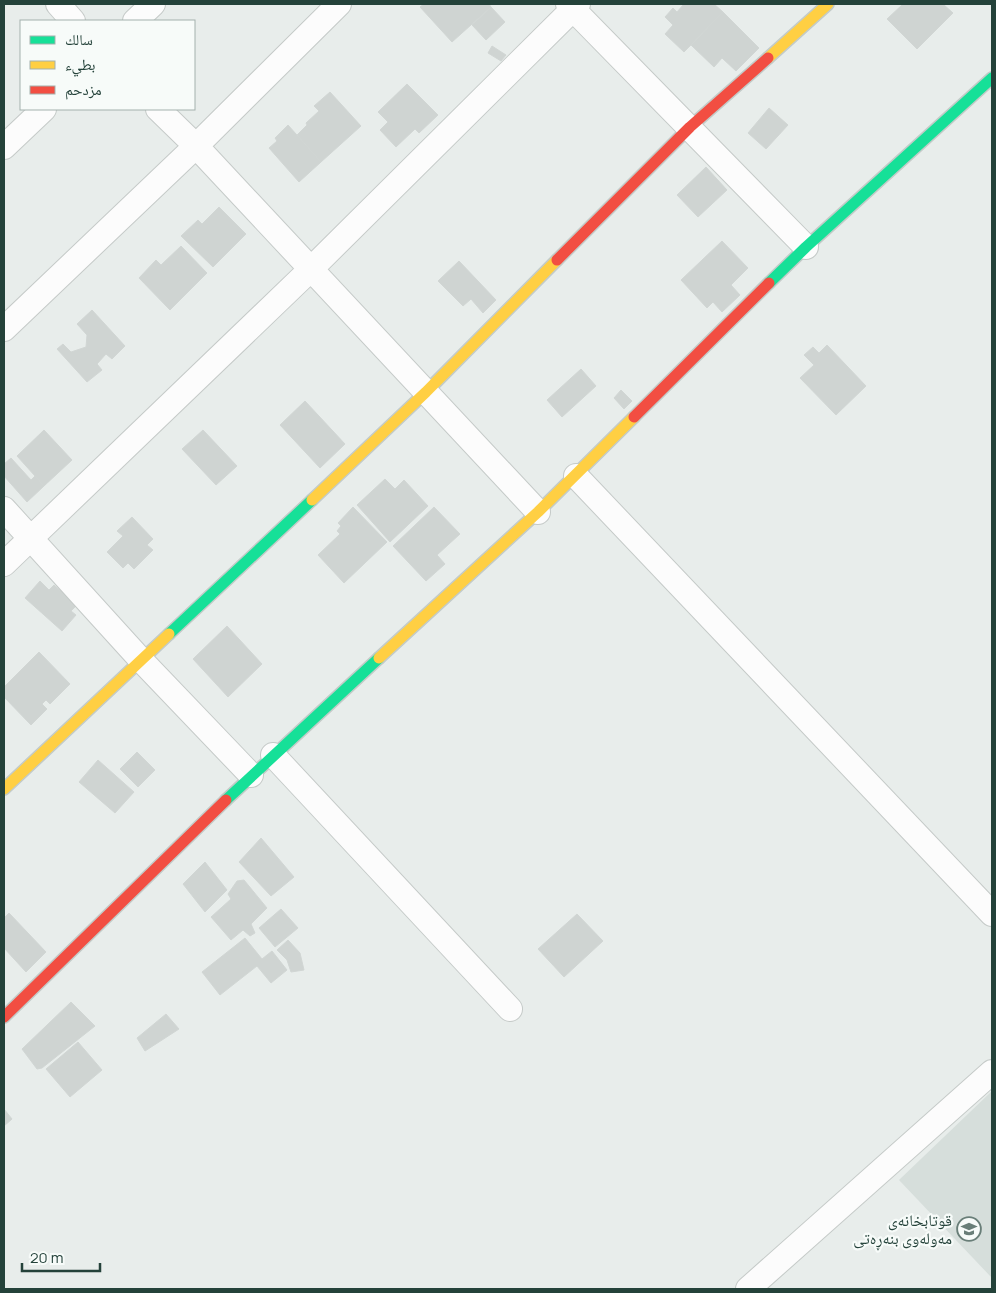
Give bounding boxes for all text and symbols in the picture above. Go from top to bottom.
legend [20,20,195,110]
text: سالك [65,29,93,50]
text: بطيء [65,54,95,77]
text: مزدحم [65,79,102,100]
place label: قوتابخانەی مەولەوی بنەڕەتی [853,1209,952,1251]
school or university icon: قوتابخانەی مەولەوی بنەڕەتی [956,1216,982,1242]
scale bar [22,1240,100,1272]
text: 20 m [30,1247,63,1268]

